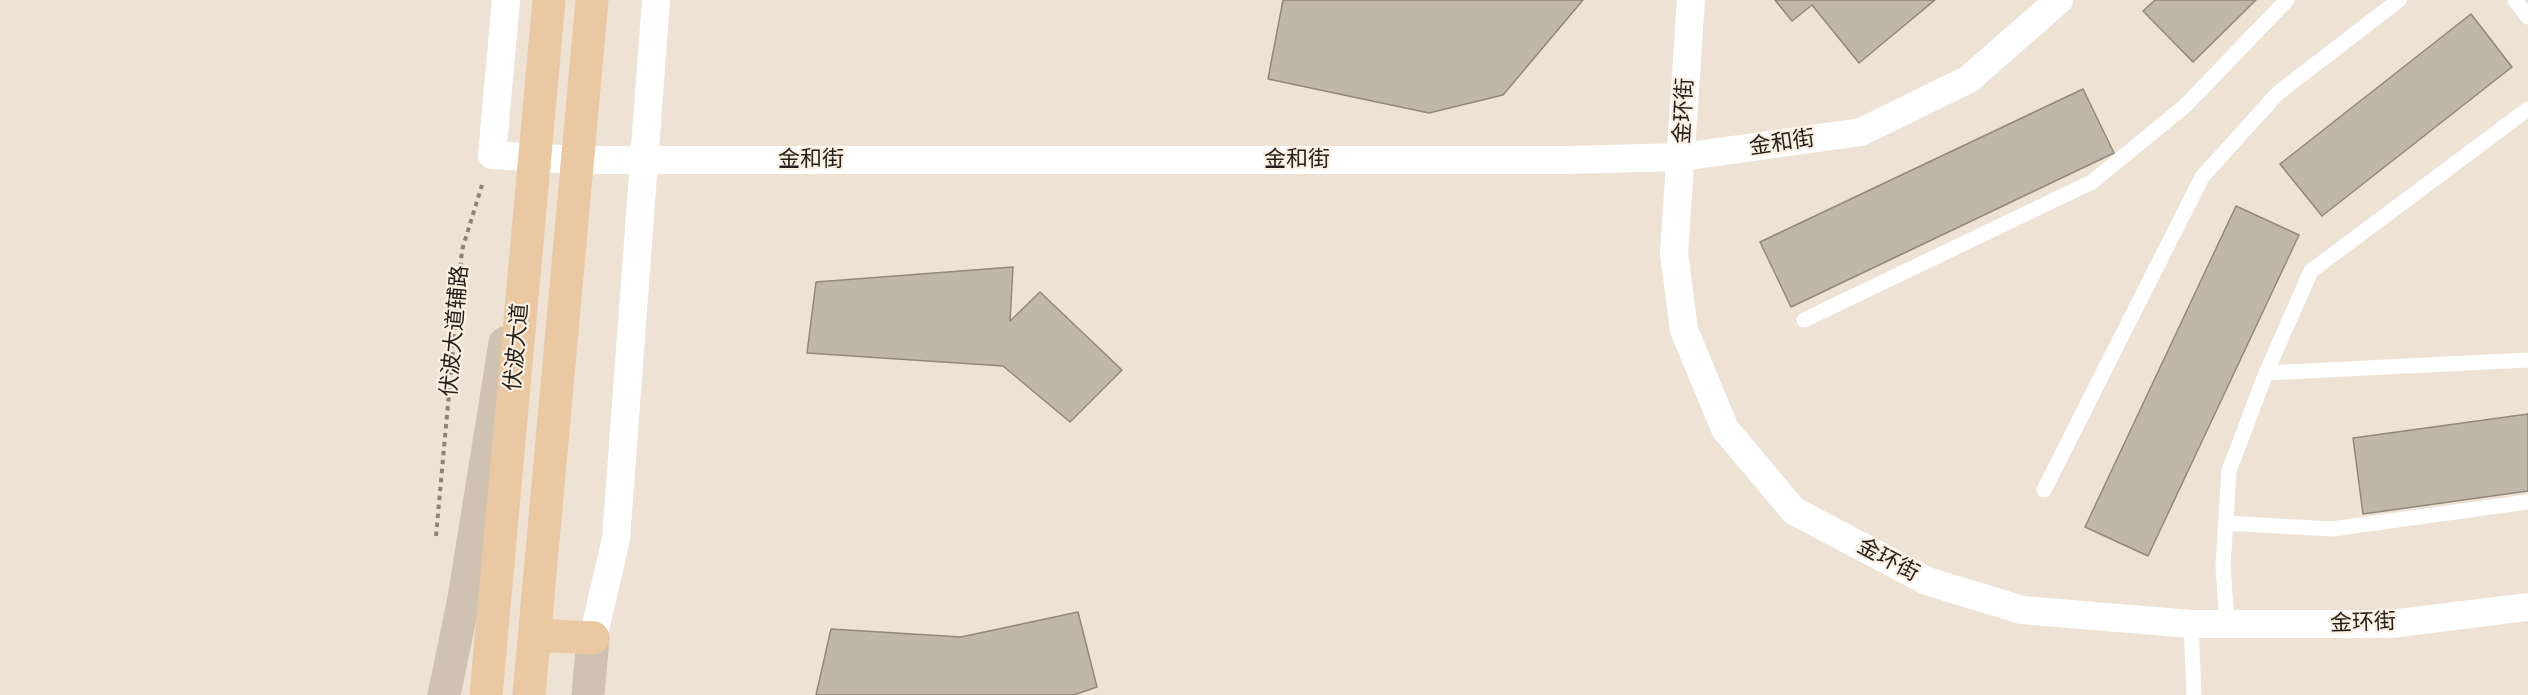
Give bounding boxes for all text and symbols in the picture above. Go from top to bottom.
street label: 金环街 [1669,77,1699,145]
street label: 金和街 [1747,125,1817,161]
street label: 金和街 [778,147,844,173]
street label: 金和街 [1264,147,1330,173]
street label: 伏波大道辅路 [436,264,474,398]
street label: 伏波大道 [500,302,534,392]
street label: 金环街 [1853,533,1923,587]
street label: 金环街 [2330,609,2396,637]

